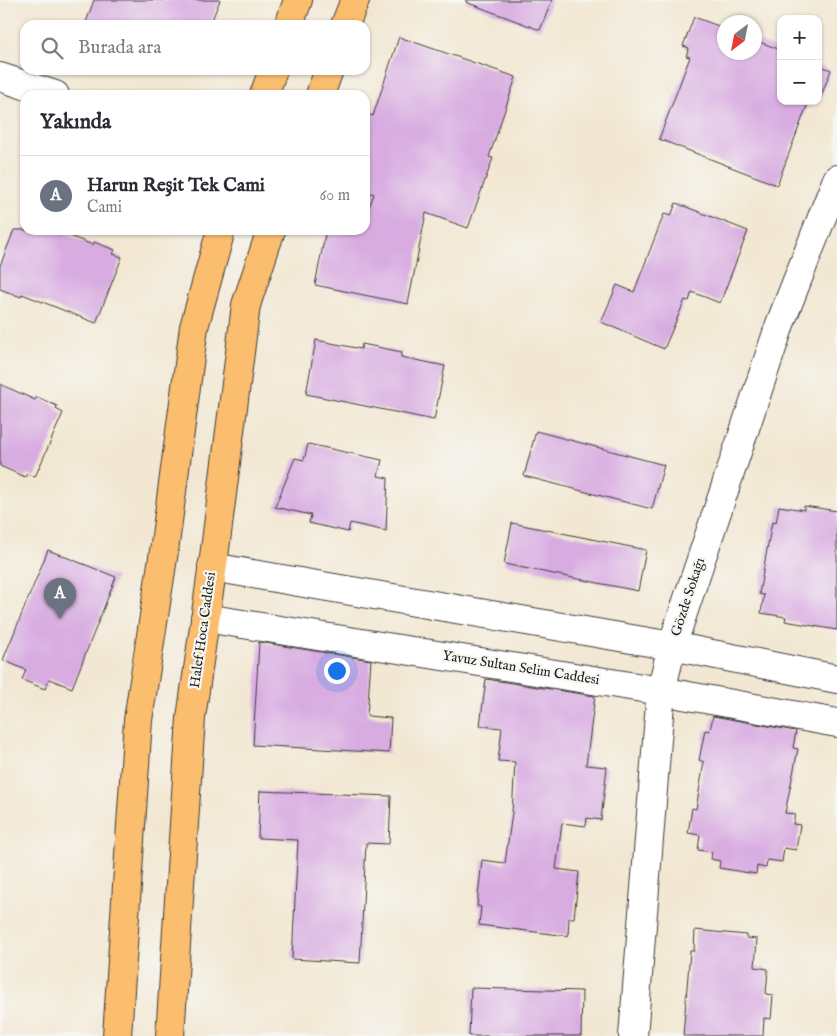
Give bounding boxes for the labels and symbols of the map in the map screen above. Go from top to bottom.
north arrow [717,15,762,60]
street label: Gözde Sokağı [667,555,709,639]
street label: Halef Hoca Caddesi [186,571,220,689]
pin: A [44,578,76,619]
street label: Yavuz Sultan Selim Caddesi [441,647,601,689]
your location [324,658,350,684]

